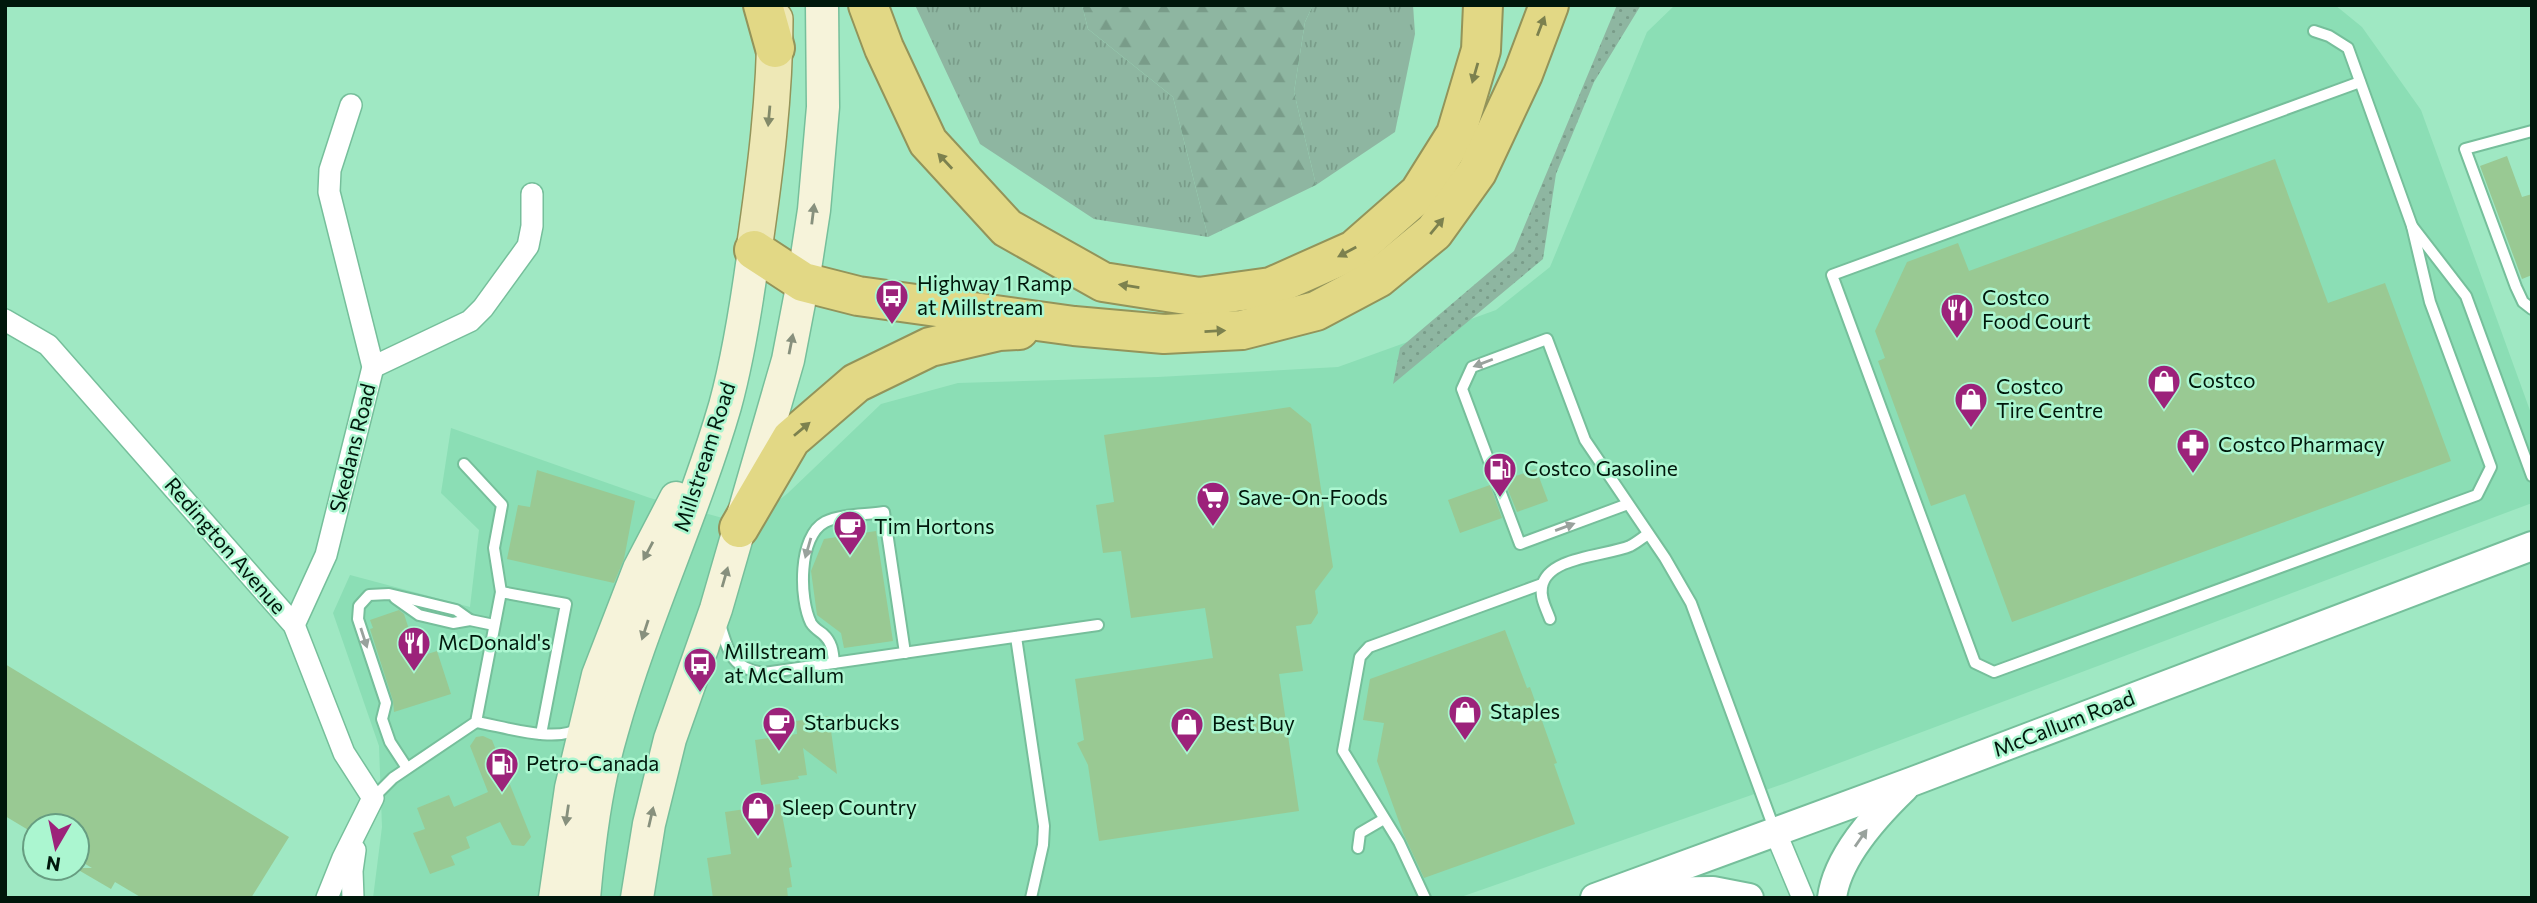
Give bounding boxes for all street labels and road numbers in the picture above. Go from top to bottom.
street label: Millstream Road [668,379,740,534]
street label: Skedans Road [323,381,380,515]
street label: Redington Avenue [160,472,292,618]
street label: McCallum Road [1989,684,2138,761]

